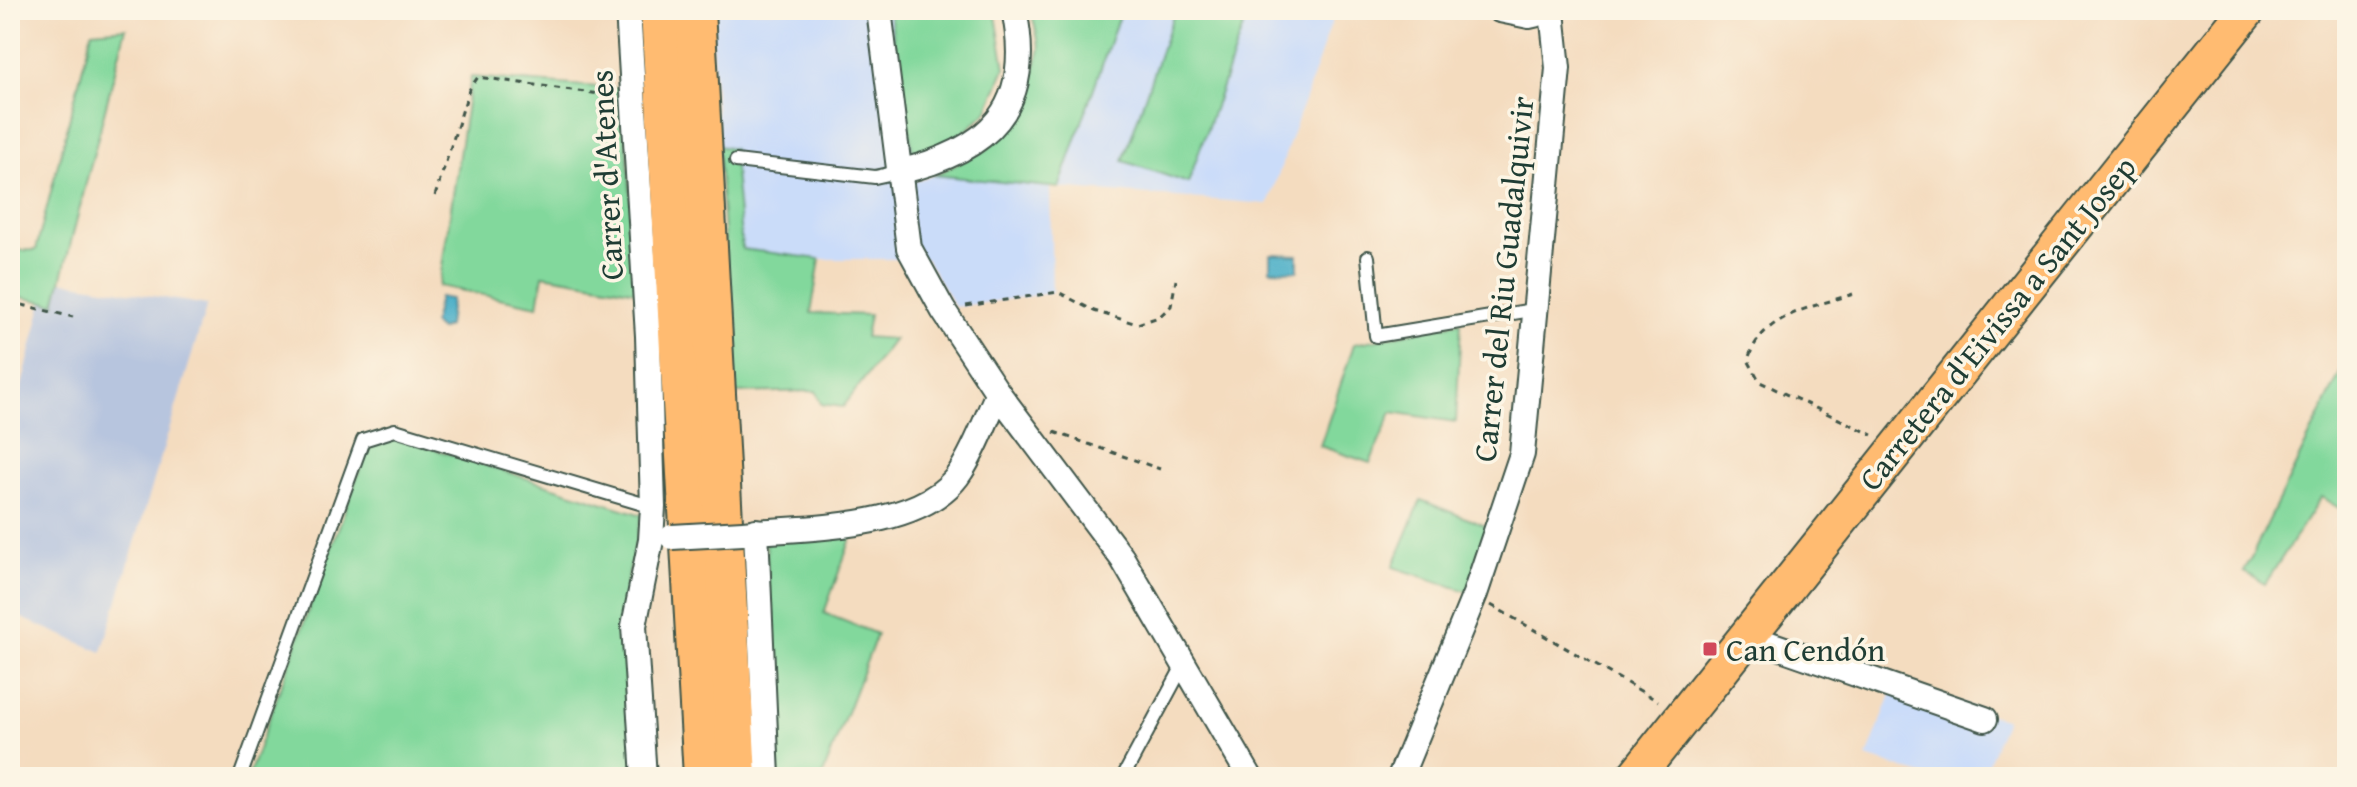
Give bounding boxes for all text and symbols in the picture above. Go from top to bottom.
street label: Carrer d'Atenes [577,69,635,281]
street label: Carrer del Riu Guadalquivir [1460,94,1546,464]
street label: Carretera d'Eivissa a Sant Josep [1847,146,2147,500]
place label: Can Cendón [1726,626,1885,673]
marker: Can Cendón [1701,640,1719,658]

